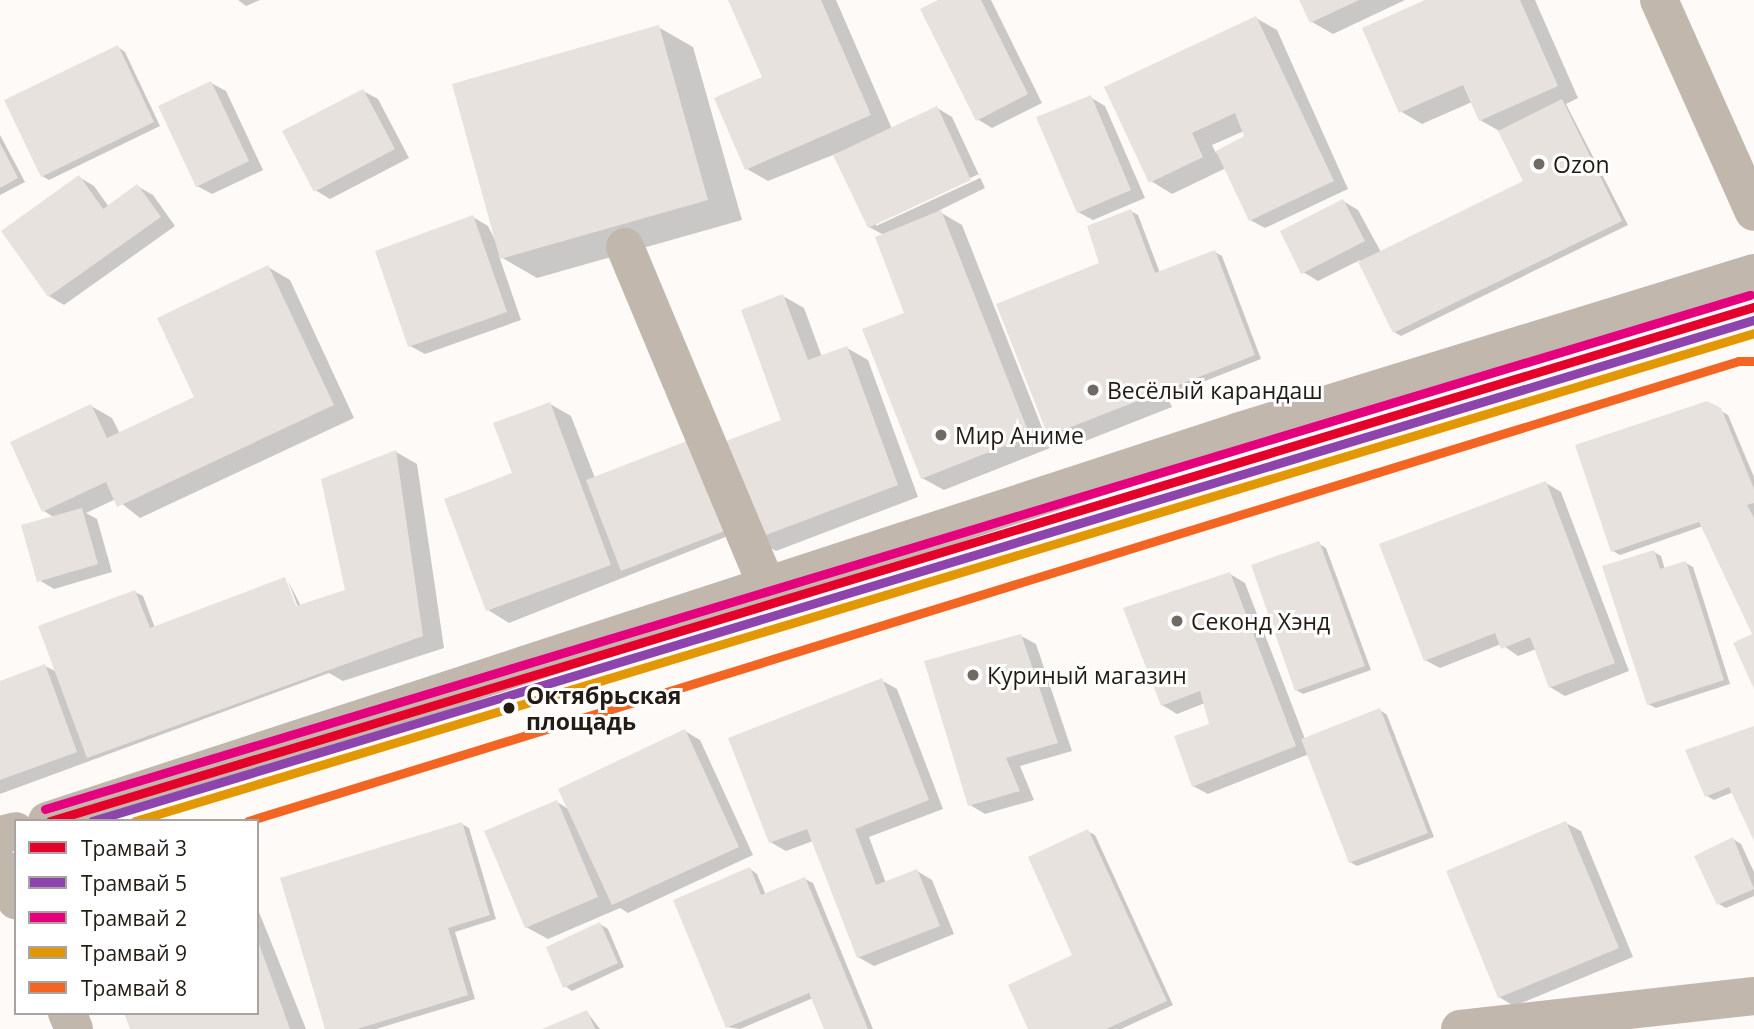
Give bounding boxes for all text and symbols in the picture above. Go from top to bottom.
place label: Ozon [1553,150,1610,178]
marker: Ozon [1531,156,1547,172]
place label: Весёлый карандаш [1107,376,1323,404]
marker: Весёлый карандаш [1085,382,1101,398]
place label: Мир Аниме [955,421,1084,449]
marker: Мир Аниме [933,427,949,443]
place label: Секонд Хэнд [1191,607,1330,635]
marker: Секонд Хэнд [1169,613,1185,629]
place label: Куриный магазин [987,661,1187,689]
marker: Куриный магазин [965,667,981,683]
place label: Октябрьская площадь [526,681,681,735]
marker: Октябрьская площадь [498,697,520,719]
legend [14,819,259,1015]
text: Трамвай 3 [81,834,187,862]
text: Трамвай 5 [81,869,187,897]
text: Трамвай 2 [81,904,187,932]
text: Трамвай 9 [81,939,187,967]
text: Трамвай 8 [81,974,187,1002]

